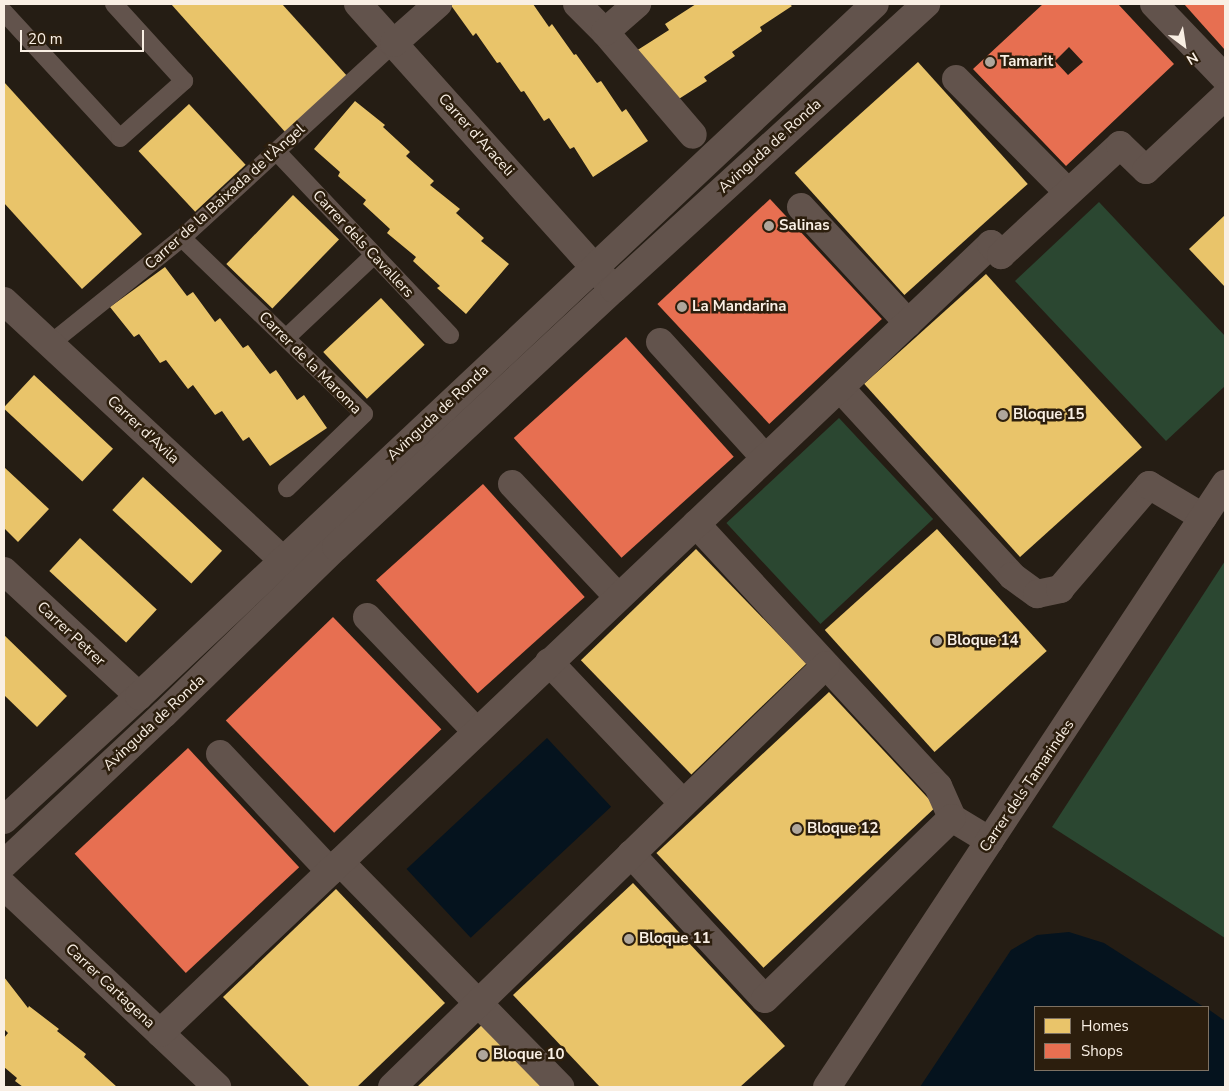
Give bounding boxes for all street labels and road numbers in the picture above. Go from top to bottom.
street label: Carrer d'Araceli [434,90,518,180]
street label: Avinguda de Ronda [715,95,825,197]
street label: Carrer de la Baixada de l'Àngel [141,120,309,274]
street label: Carrer dels Cavallers [309,187,417,301]
street label: Carrer de la Maroma [255,308,365,418]
street label: Avinguda de Ronda [384,361,492,465]
street label: Carrer d'Avila [103,392,183,468]
street label: Carrer Petrer [33,598,109,670]
street label: Avinguda de Ronda [100,671,208,775]
street label: Carrer dels Tamarindes [976,716,1078,856]
street label: Carrer Cartagena [62,940,158,1032]

